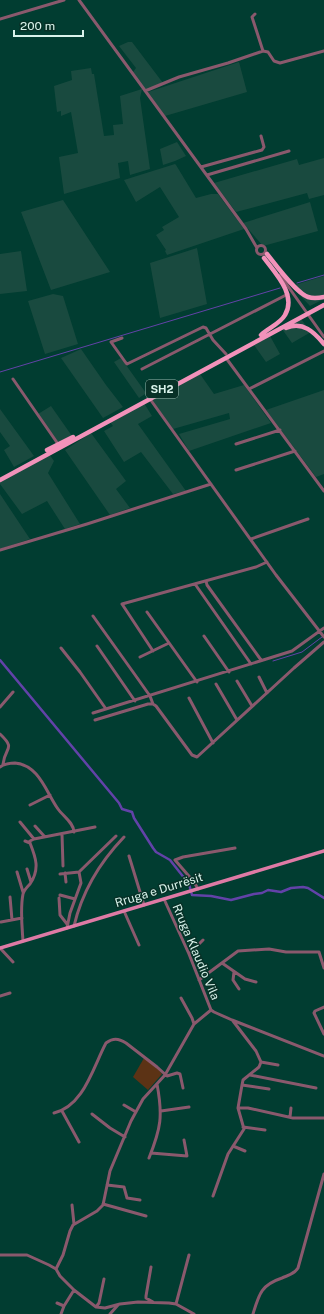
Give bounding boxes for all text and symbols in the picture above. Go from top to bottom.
scale bar [14,12,83,38]
text: 200 m [20,19,55,33]
road number: SH2 [146,380,178,398]
street label: Rruga e Durrësit [113,870,205,910]
street label: Rruga Klaudio Vila [169,902,223,1002]

